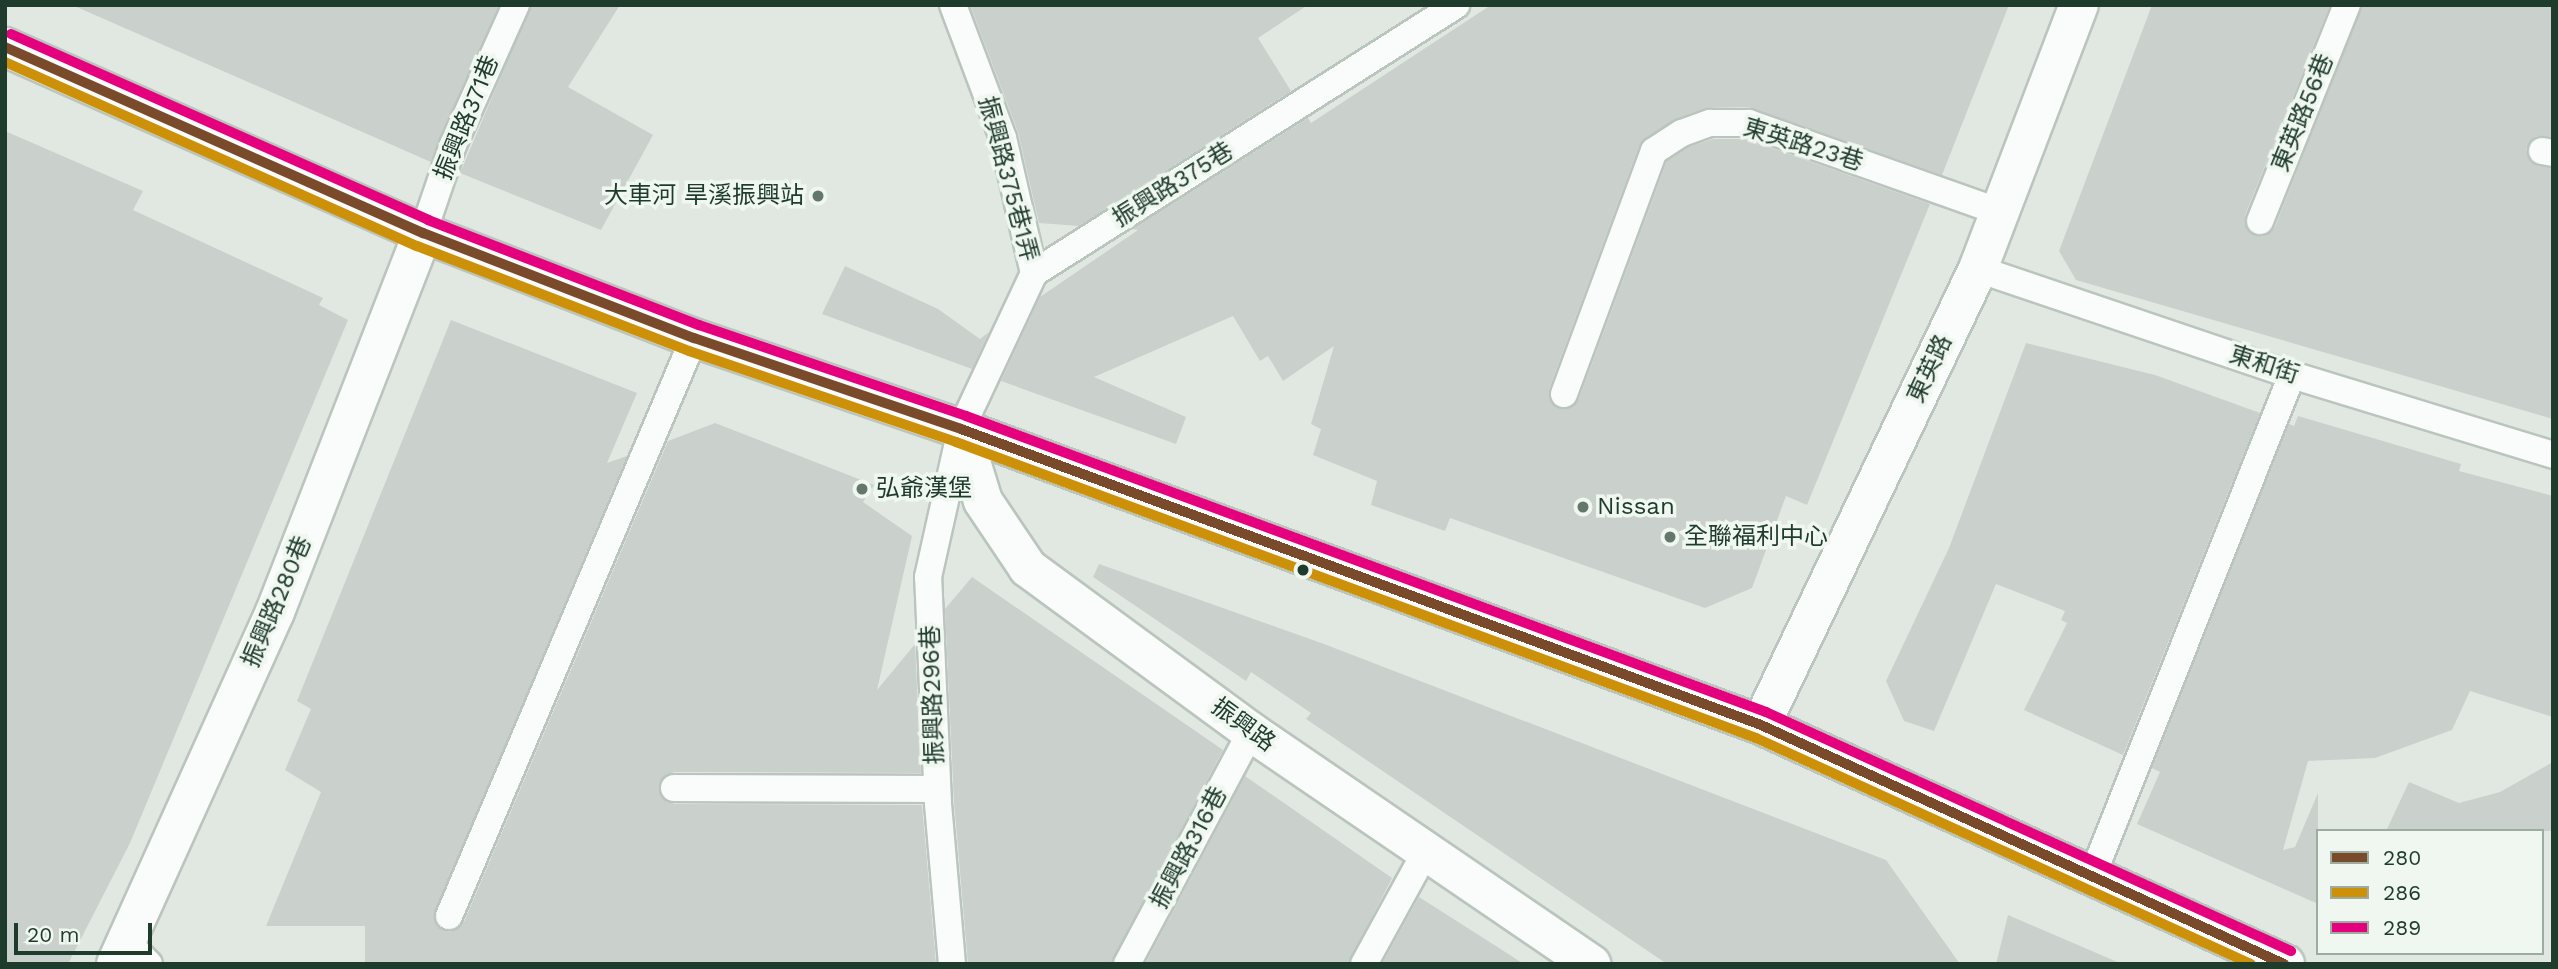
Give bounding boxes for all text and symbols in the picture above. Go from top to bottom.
street label: 東英路56巷 [2266,50,2340,176]
street label: 振興路371巷 [429,51,505,185]
street label: 振興路375巷1弄 [972,93,1044,265]
street label: 東英路23巷 [1740,113,1866,177]
street label: 振興路375巷 [1108,137,1238,233]
place label: 大車河 旱溪振興站 [604,182,804,210]
marker: 大車河 旱溪振興站 [810,188,826,204]
street label: 東英路 [1902,330,1958,408]
street label: 東和街 [2225,340,2303,390]
place label: 弘爺漢堡 [876,475,972,503]
marker: 弘爺漢堡 [854,481,870,497]
place label: Nissan [1597,493,1675,521]
marker: Nissan [1575,499,1591,515]
place label: 全聯福利中心 [1684,523,1828,551]
marker: 全聯福利中心 [1662,529,1678,545]
street label: 振興路280巷 [236,532,318,672]
unlabelled marker [1296,563,1310,577]
street label: 振興路296巷 [916,625,950,765]
street label: 振興路 [1205,692,1281,758]
street label: 振興路316巷 [1145,782,1233,914]
legend [2316,829,2544,955]
text: 280 [2383,845,2421,870]
text: 286 [2383,880,2421,905]
scale bar [18,909,156,953]
text: 289 [2383,915,2421,940]
text: 20 m [27,922,79,947]

